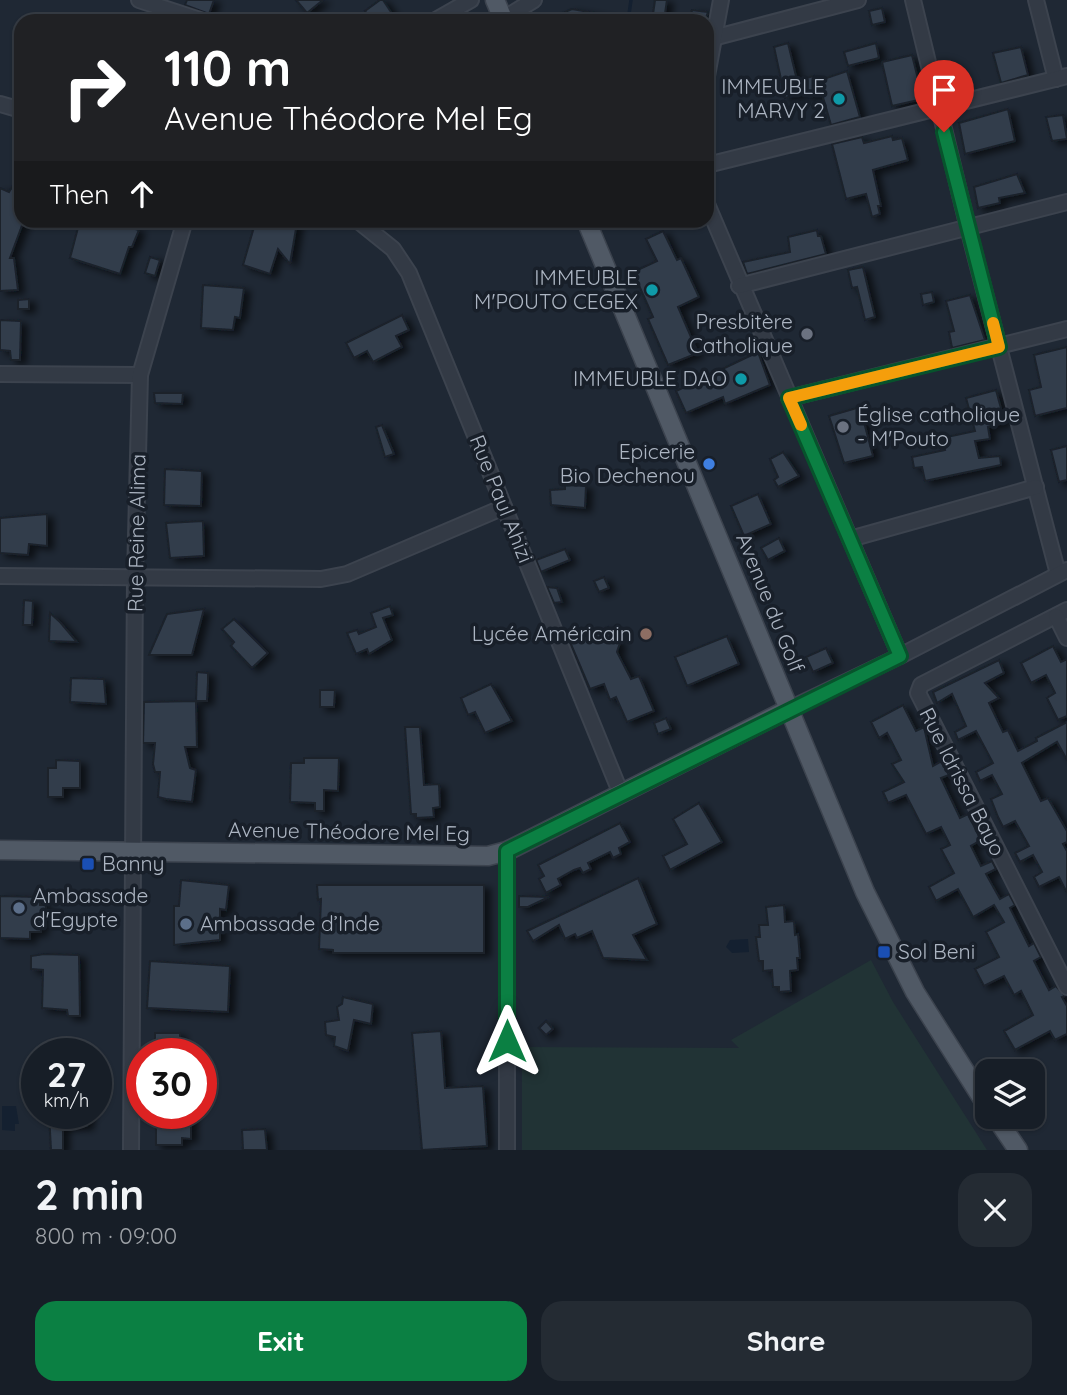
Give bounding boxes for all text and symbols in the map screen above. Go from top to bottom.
text: 110 m [164,37,291,98]
icon: right [49,42,140,133]
pin [914,60,974,132]
icon: arrive [925,71,963,109]
place label: IMMEUBLE MARVY 2 [721,73,825,123]
marker: IMMEUBLE MARVY 2 [831,91,847,107]
text: Avenue Théodore Mel Eg [164,98,533,138]
icon: ahead [123,175,161,213]
text: Then [49,178,109,211]
place label: IMMEUBLE M'POUTO CEGEX [474,264,638,314]
marker: IMMEUBLE M'POUTO CEGEX [644,282,660,298]
place label: Presbitère Catholique [689,308,793,358]
marker: Presbitère Catholique [799,326,815,342]
place label: IMMEUBLE DAO [573,365,727,391]
marker: IMMEUBLE DAO [733,371,749,387]
place label: Église catholique - M'Pouto [857,401,1020,451]
marker: Église catholique - M'Pouto [835,419,851,435]
street label: Rue Paul Ahizi [465,431,539,566]
place label: Epicerie Bio Dechenou [560,438,695,488]
street label: Rue Reine Alima [122,454,150,612]
marker: Epicerie Bio Dechenou [701,456,717,472]
street label: Avenue du Golf [731,529,811,676]
place label: Lycée Américain [472,620,632,646]
marker: Lycée Américain [638,626,654,642]
street label: Rue Idrissa Bayo [914,703,1012,860]
street label: Avenue Théodore Mel Eg [228,816,470,846]
place label: Banny [102,850,165,876]
marker: Banny [80,856,96,872]
place label: Ambassade d'Egypte [33,882,148,932]
marker: Ambassade d'Egypte [11,900,27,916]
place label: Ambassade d’Inde [200,910,380,936]
marker: Ambassade d’Inde [178,916,194,932]
place label: Sol Beni [898,938,975,964]
marker: Sol Beni [876,944,892,960]
position arrow [470,1004,544,1078]
speed limit sign: 30 [126,1038,217,1129]
text: 27 [47,1052,86,1096]
map controls [975,1059,1045,1129]
button: layers [975,1059,1045,1129]
text: km/h [44,1089,89,1112]
text: 2 min [35,1168,144,1221]
button: close [958,1173,1032,1247]
text: 800 m · 09:00 [35,1221,177,1250]
button: Exit [35,1301,527,1381]
button: Share [541,1301,1032,1381]

